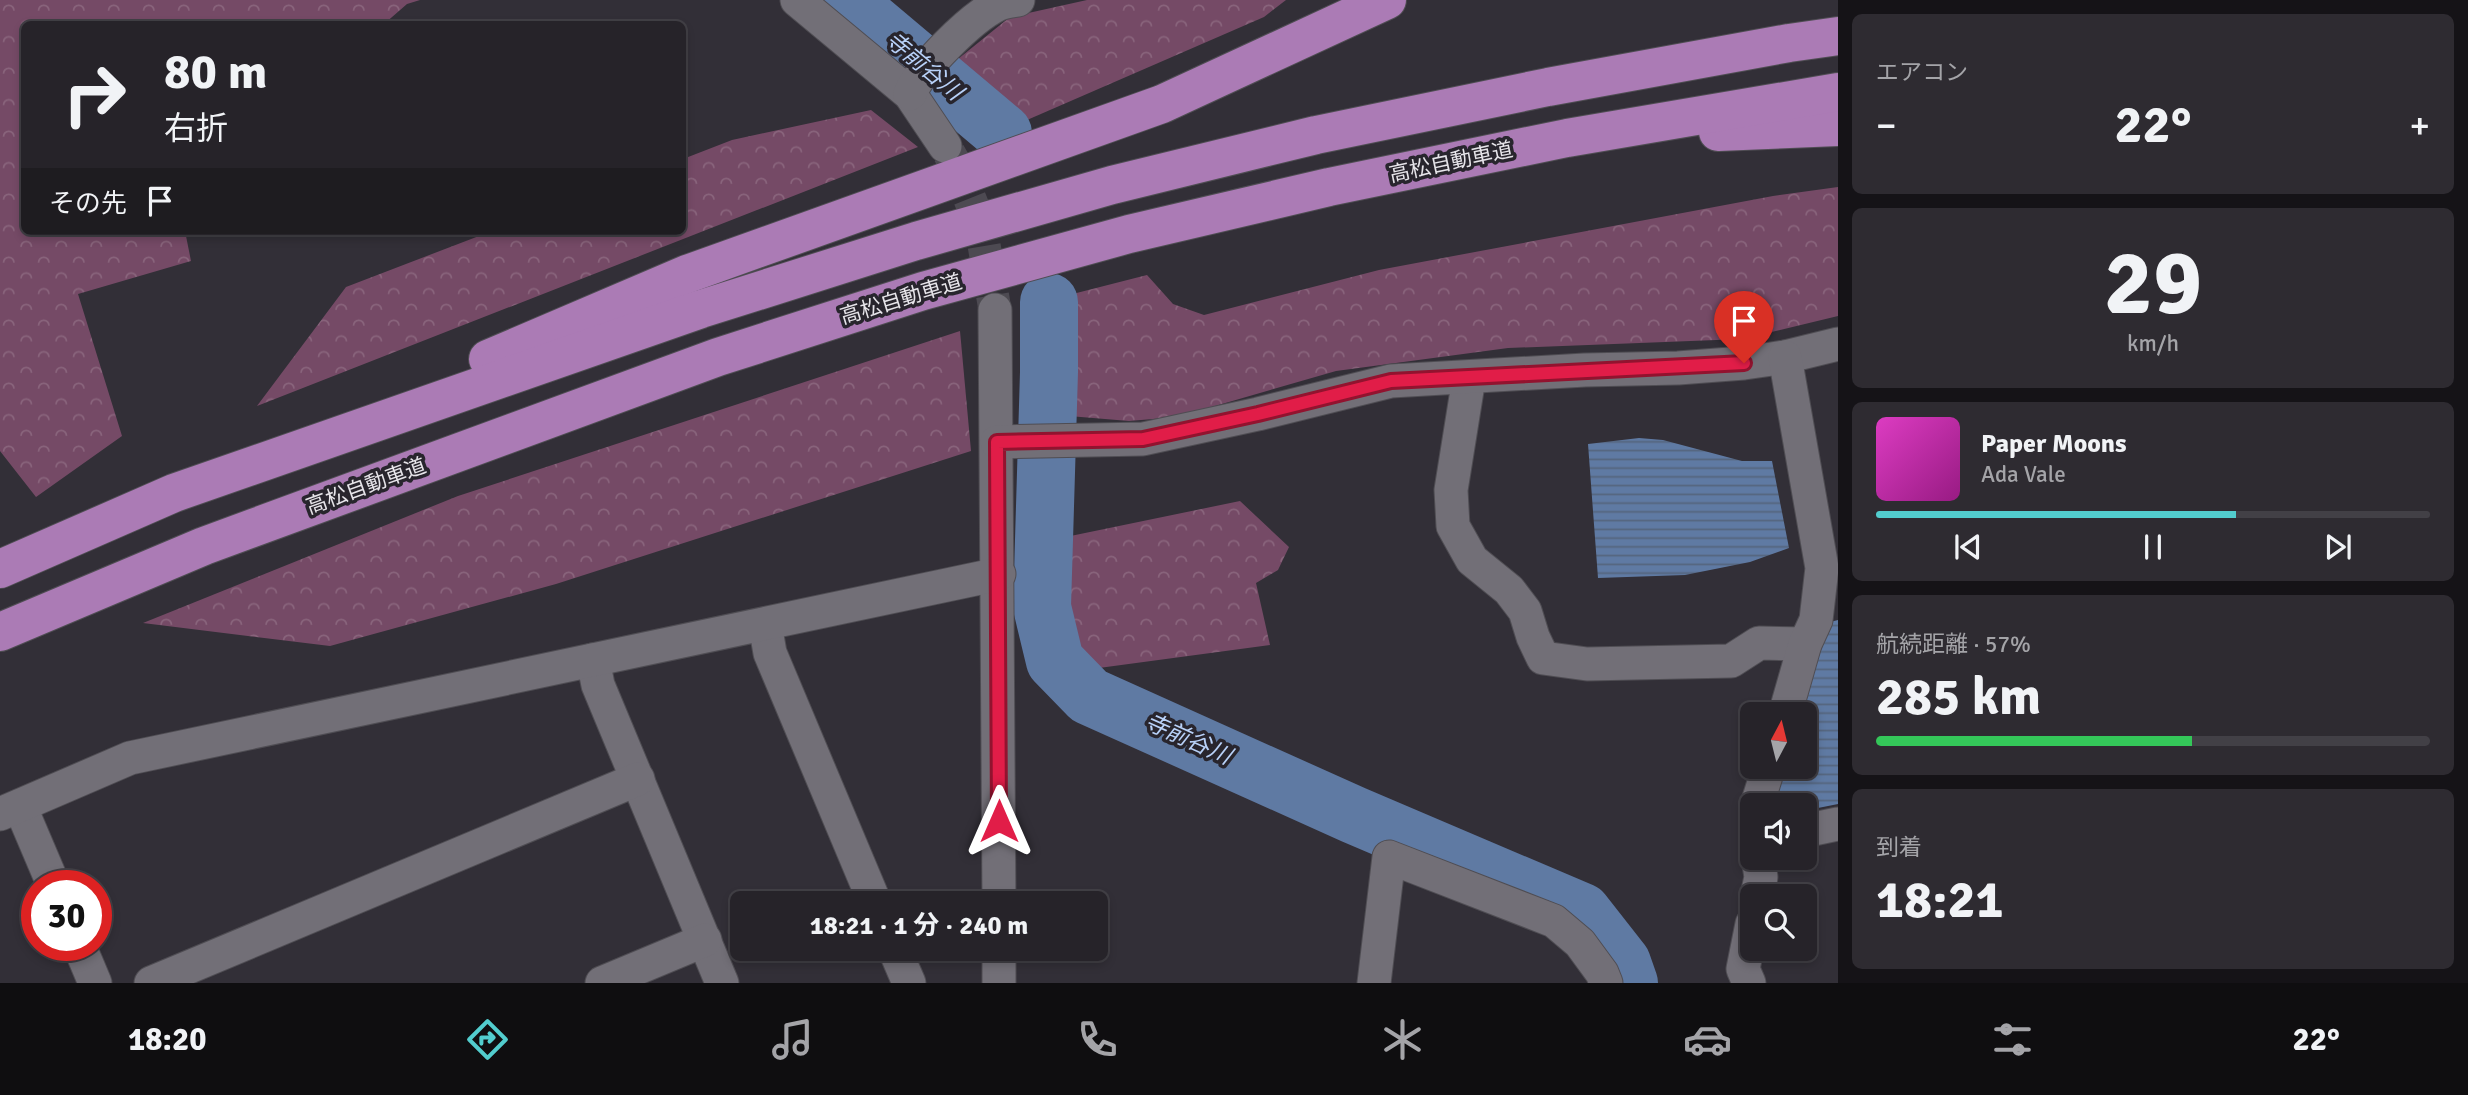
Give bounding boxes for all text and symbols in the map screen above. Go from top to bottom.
water label: 寺前谷川 [879,25,971,109]
text: 80 m [164,42,267,102]
icon: right [49,49,140,140]
text: エアコン [1876,58,1968,87]
text: 22° [2115,93,2191,157]
text: − [1876,102,1897,149]
text: + [2409,102,2430,149]
text: 右折 [164,109,228,148]
street label: 高松自動車道 [1387,136,1515,188]
icon: arrive [141,182,179,220]
text: その先 [49,188,127,220]
text: 29 [2104,227,2202,340]
street label: 高松自動車道 [837,268,965,330]
pin [1714,291,1774,363]
icon: arrive [1725,302,1763,340]
text: km/h [2127,329,2179,358]
text: Paper Moons [1981,428,2127,460]
street label: 高松自動車道 [302,452,430,520]
text: Ada Vale [1981,460,2066,489]
icon: previous [1949,528,1987,566]
icon: pause [2134,528,2172,566]
icon: next [2319,528,2357,566]
text: 航続距離 · 57% [1876,630,2031,659]
text: 285 km [1876,665,2041,729]
north arrow [1740,702,1816,779]
map controls [1740,702,1817,961]
water label: 寺前谷川 [1140,707,1239,772]
position arrow [962,784,1036,858]
button: sound [1740,793,1817,870]
text: 到着 [1876,833,1922,862]
text: 18:21 [1876,868,2004,932]
speed limit sign: 30 [21,870,112,961]
button: search [1740,884,1817,961]
text: 18:21 · 1 分 · 240 m [810,910,1028,942]
icon: directions [463,1015,512,1064]
icon: music [768,1015,817,1064]
icon: phone [1073,1015,1122,1064]
icon: climate [1378,1015,1427,1064]
icon: car [1683,1015,1732,1064]
icon: filters [1988,1015,2037,1064]
text: 18:20 [128,1020,207,1059]
text: 22° [2293,1020,2340,1059]

